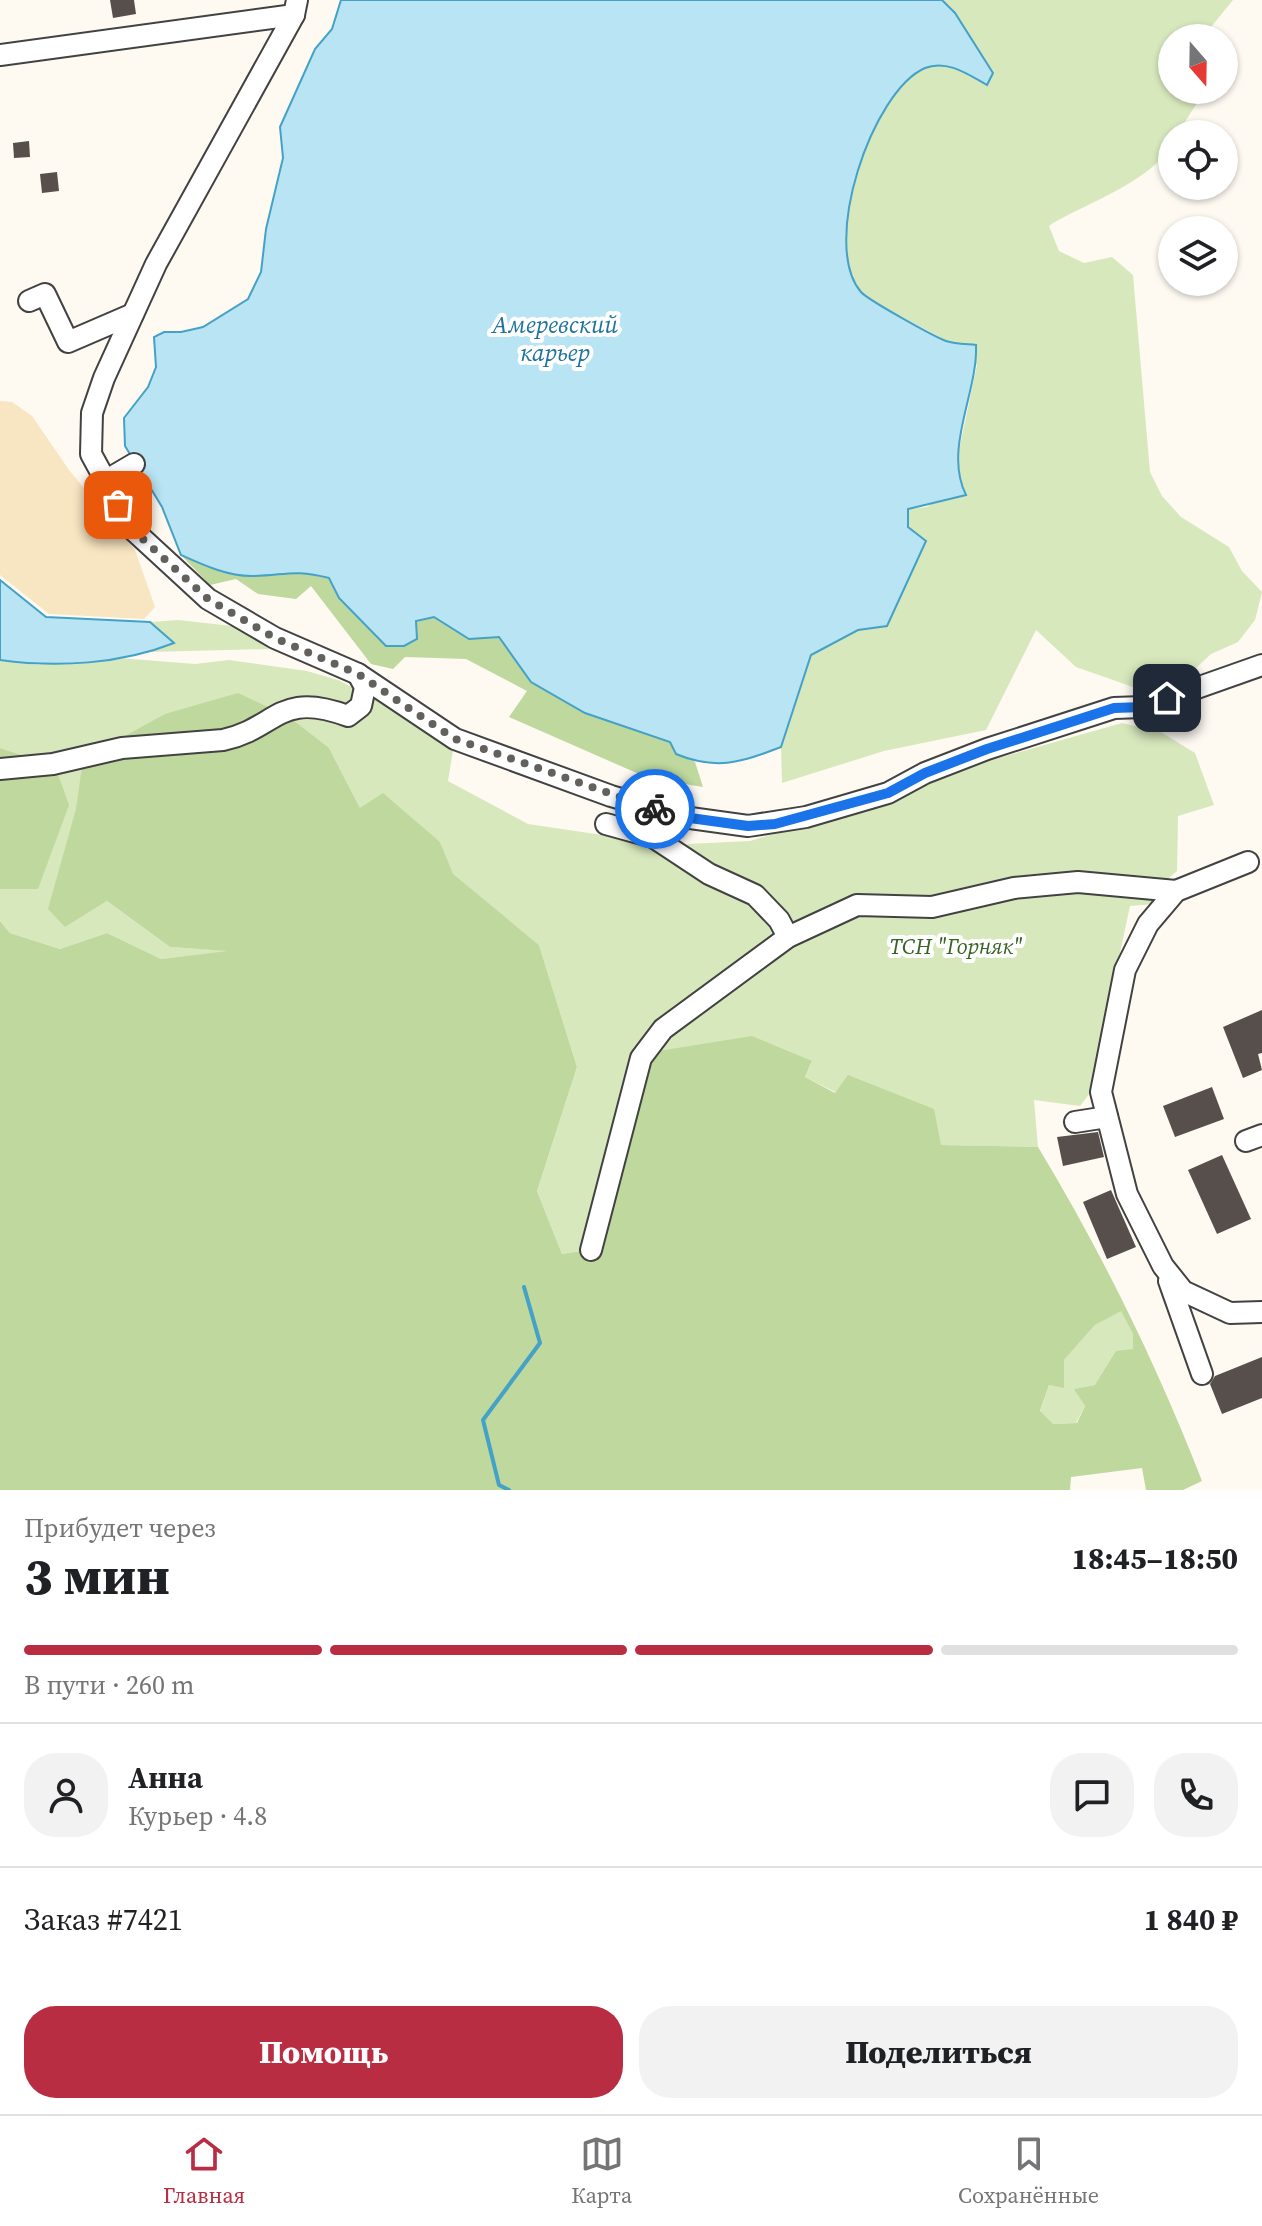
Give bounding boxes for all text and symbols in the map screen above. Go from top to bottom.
north arrow [1158,24,1238,104]
map controls [1158,24,1238,296]
button: locate [1158,120,1238,200]
button: layers [1158,216,1238,296]
water label: Амеревский карьер [490,308,618,369]
pin [84,471,152,539]
icon: bag [96,483,140,527]
pin [1133,664,1201,732]
icon: home [1145,676,1189,720]
courier [615,769,695,849]
icon: bike [633,787,677,831]
park label: ТСН "Горняк" [890,931,1022,961]
text: Прибудет через [24,1510,216,1546]
text: 18:45–18:50 [1071,1538,1238,1579]
text: 3 мин [24,1540,170,1611]
text: В пути · 260 m [24,1667,194,1703]
button: person [24,1753,108,1837]
button: chat [1050,1753,1134,1837]
button: phone [1154,1753,1238,1837]
text: Анна [128,1757,203,1798]
text: Курьер · 4.8 [128,1798,267,1834]
text: Заказ #7421 [24,1899,183,1940]
text: 1 840 ₽ [1144,1899,1238,1940]
button: Помощь [24,2006,623,2098]
button: Поделиться [639,2006,1238,2098]
tab: Главная [163,2132,245,2210]
tab: Карта [571,2132,632,2210]
tab: Сохранённые [958,2132,1099,2210]

